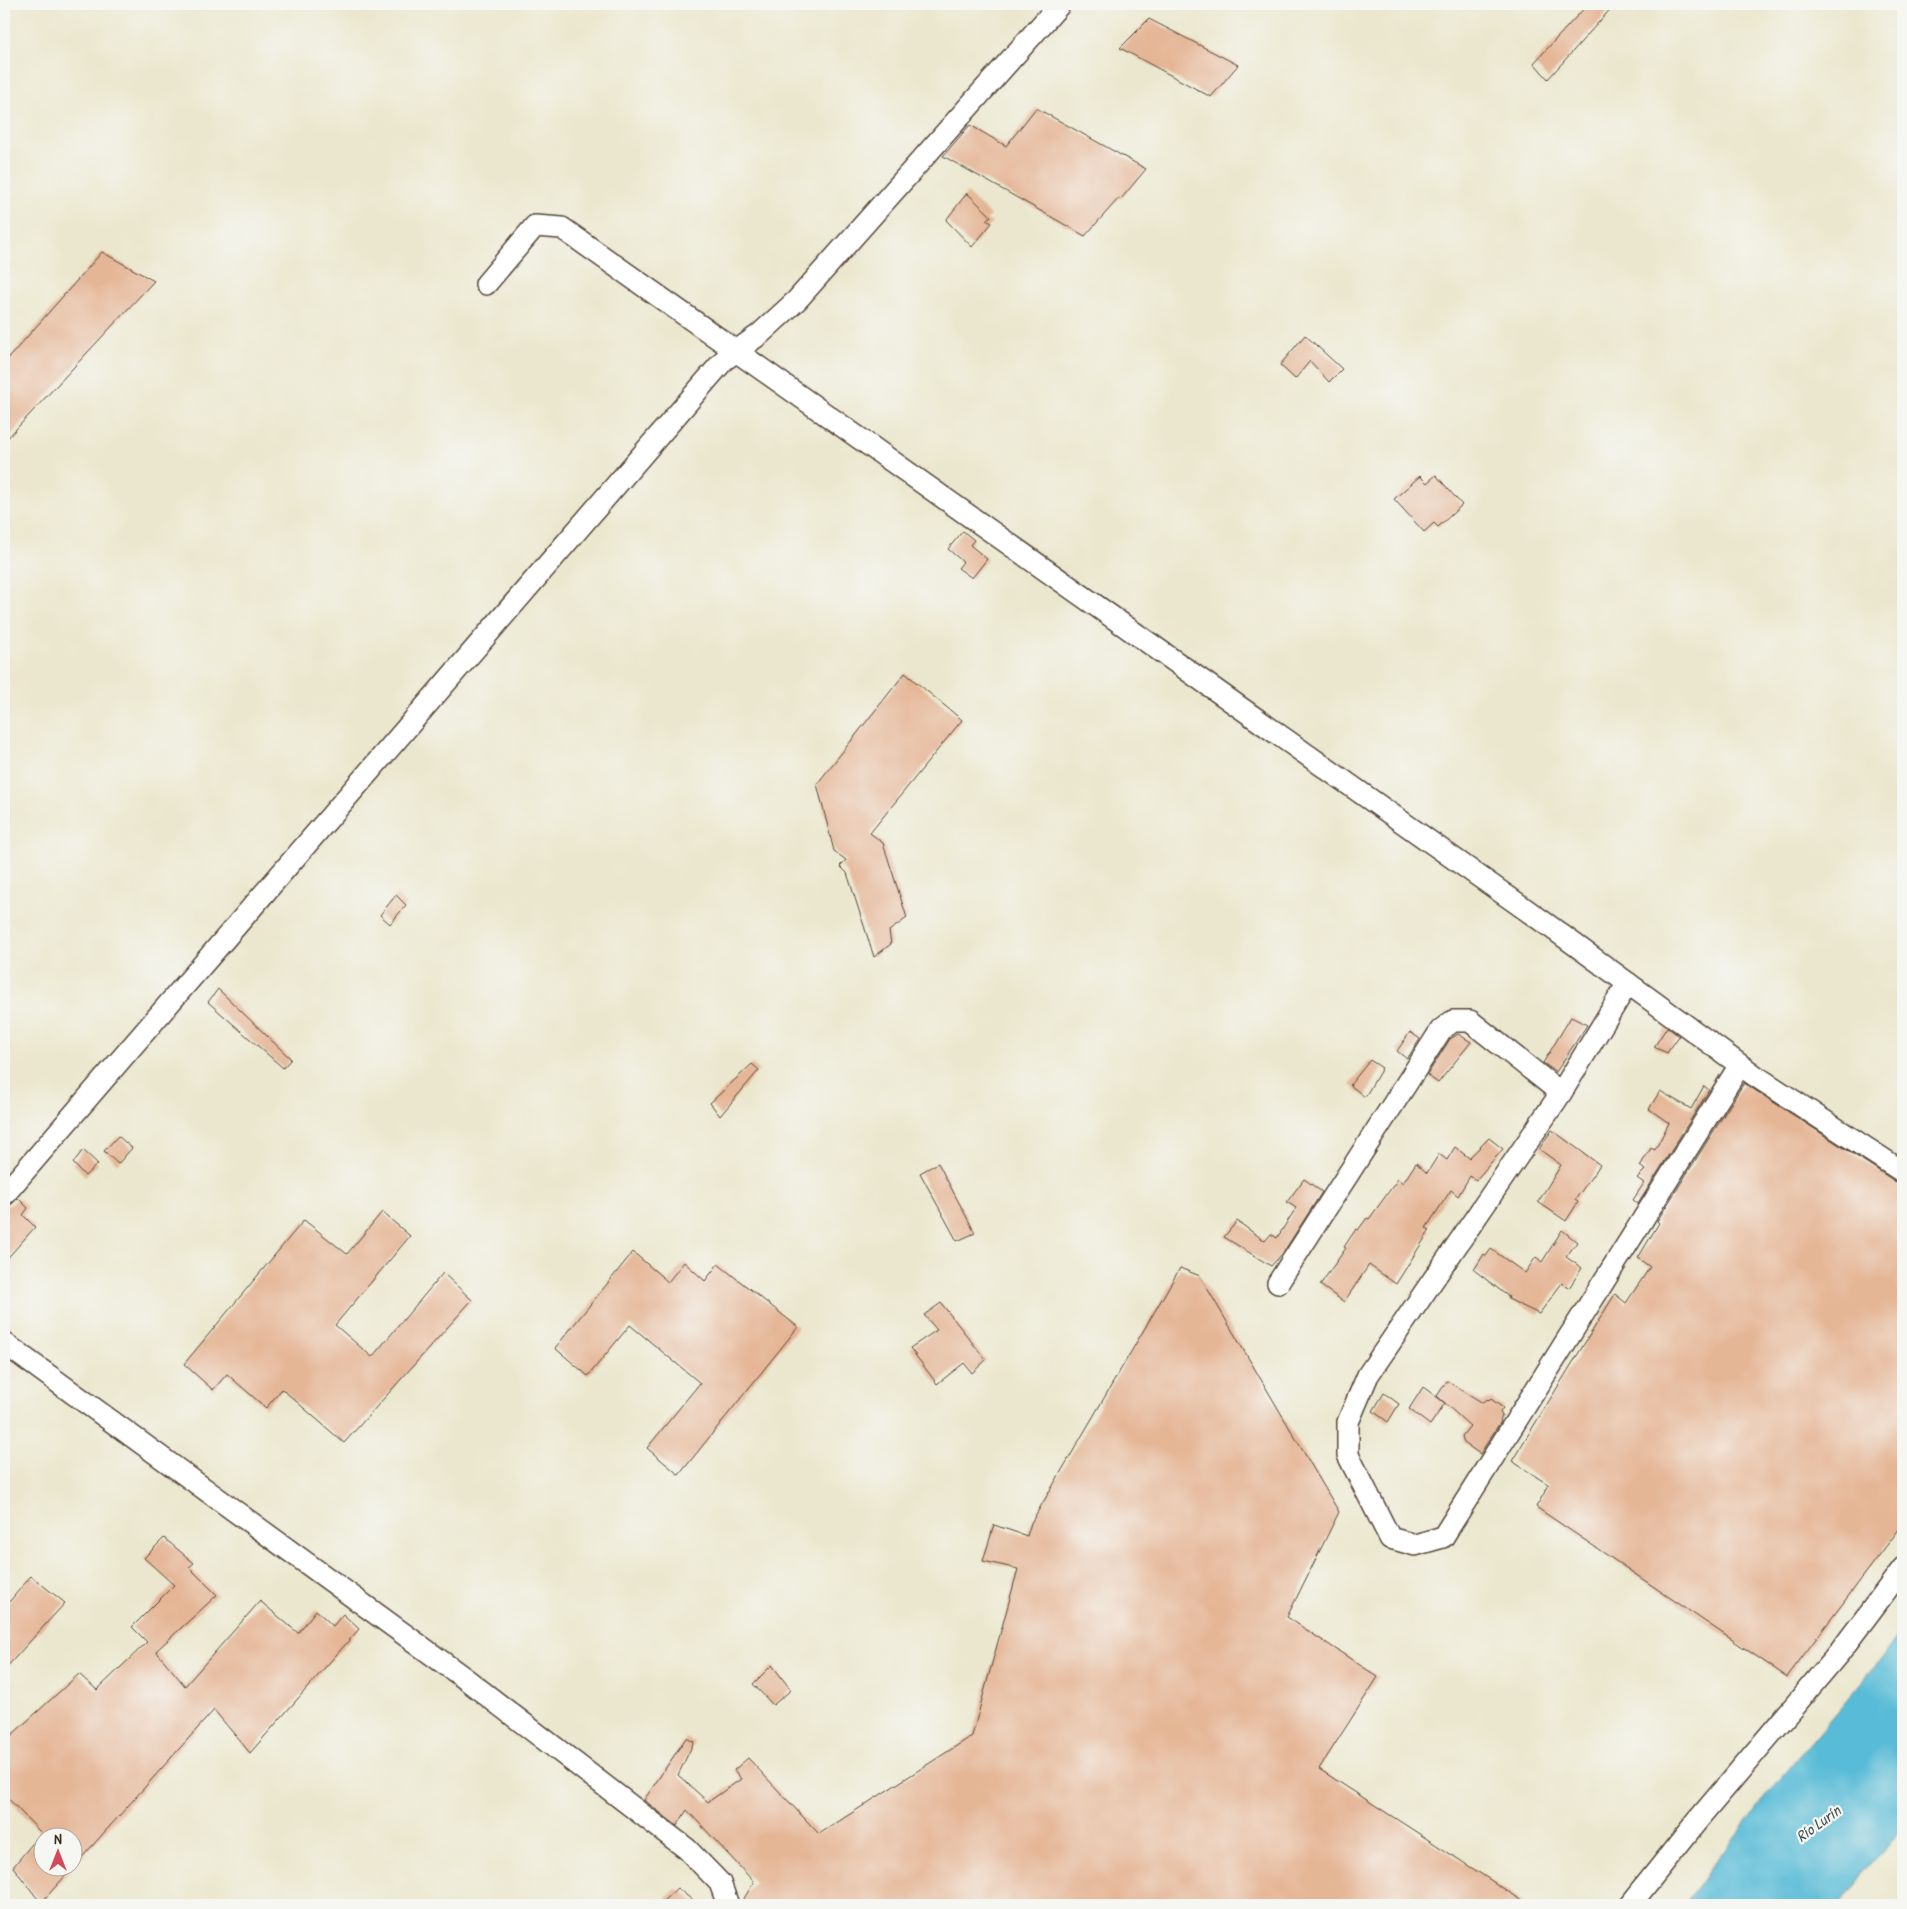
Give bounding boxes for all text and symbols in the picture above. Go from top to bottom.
water label: Río Lurín [1791,1798,1846,1847]
north arrow [32,1826,82,1876]
text: N [54,1829,62,1848]

